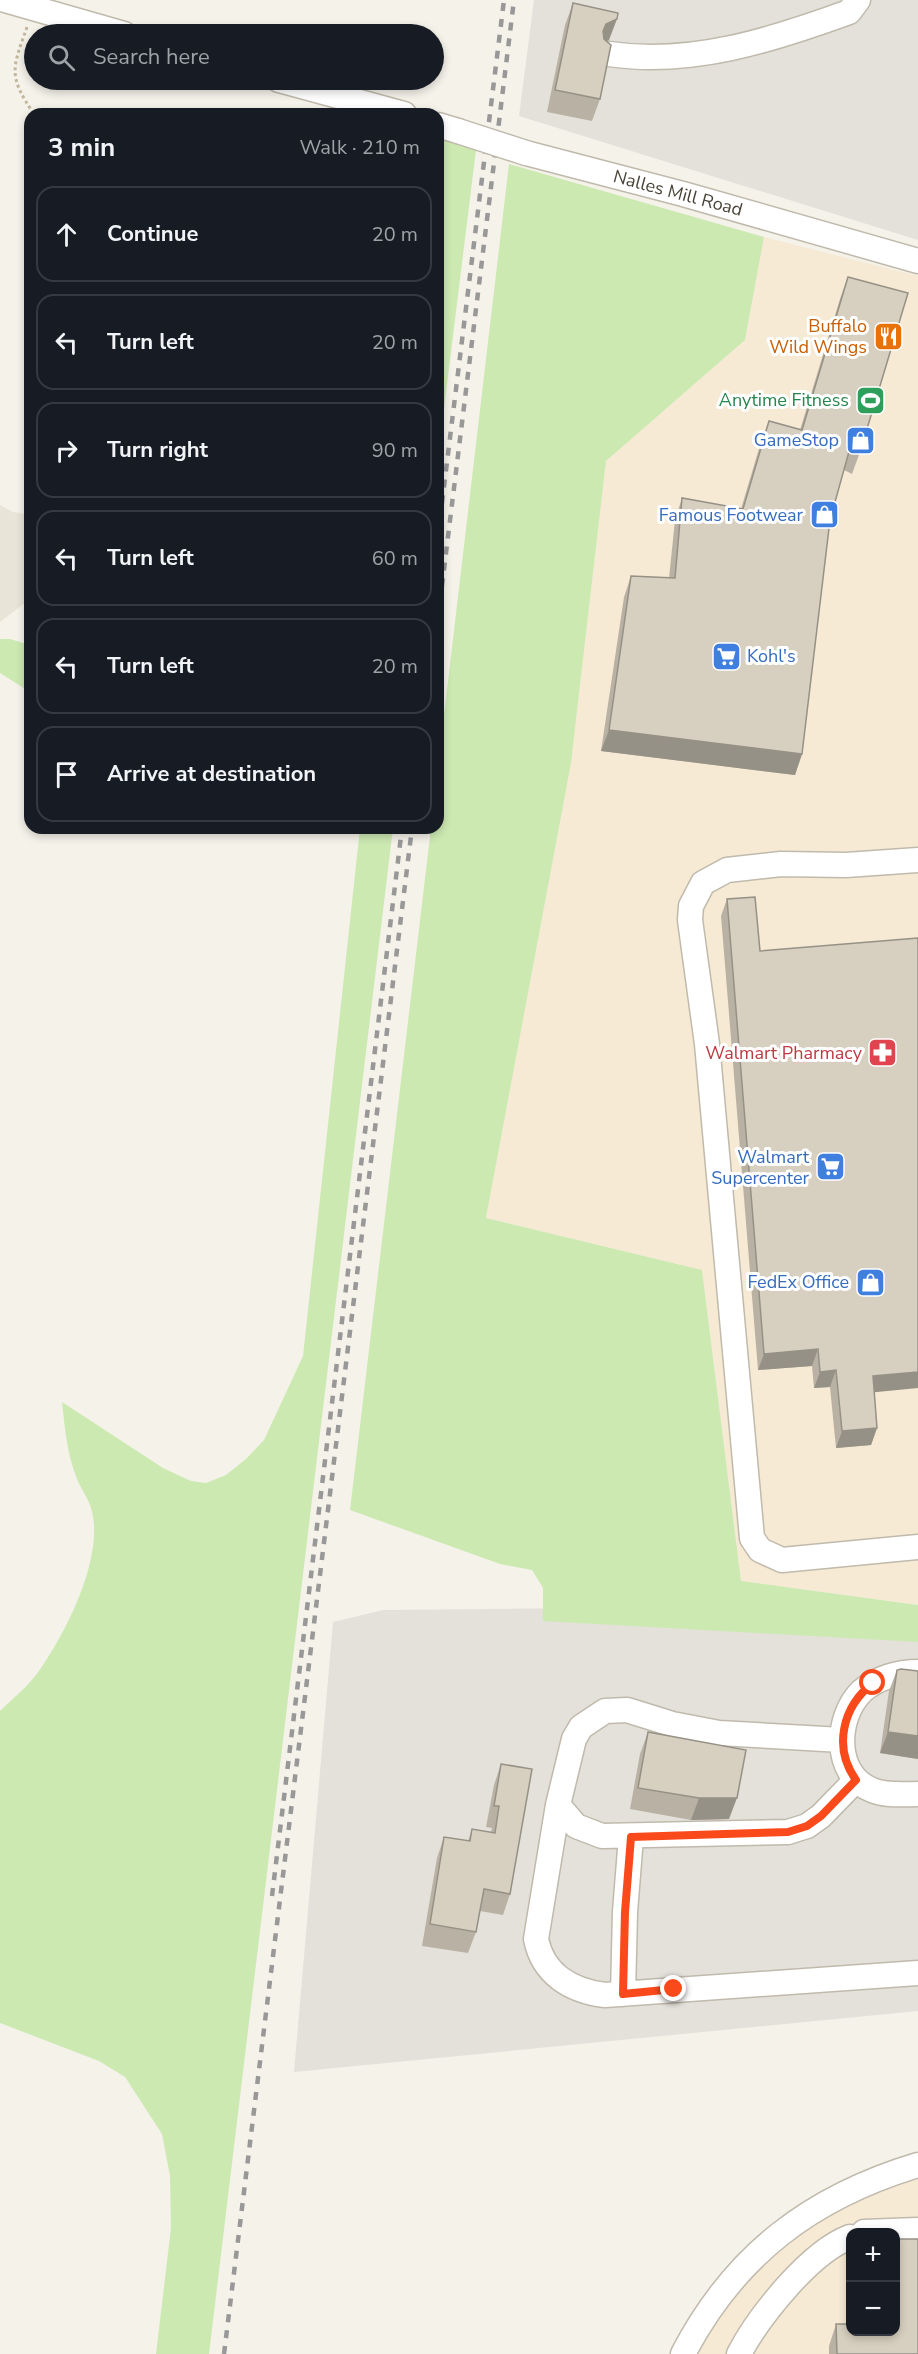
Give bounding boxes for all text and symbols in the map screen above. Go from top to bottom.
search box [24,24,444,90]
icon: search [45,41,78,74]
text: Search here [93,42,210,72]
text: 3 min [48,130,115,165]
text: Walk · 210 m [300,134,420,161]
street label: Nalles Mill Road [611,164,745,222]
icon: ahead [50,218,83,251]
text: Continue [107,219,198,249]
text: 20 m [372,221,418,248]
place label: Buffalo Wild Wings [769,314,867,359]
restaurant icon: Buffalo Wild Wings [872,320,904,352]
icon: left [50,326,83,359]
text: Turn left [107,327,194,357]
text: 20 m [372,329,418,356]
sports icon: Anytime Fitness [854,384,886,416]
place label: Anytime Fitness [719,388,849,412]
shop icon: GameStop [844,424,876,456]
place label: GameStop [754,428,839,452]
icon: right [50,434,83,467]
text: Turn right [107,435,208,465]
text: 90 m [372,437,418,464]
shop icon: Famous Footwear [808,499,840,531]
place label: Famous Footwear [659,503,804,527]
icon: left [50,542,83,575]
text: Turn left [107,543,194,573]
text: 60 m [372,545,418,572]
supermarket icon: Kohl's [710,640,742,672]
place label: Kohl's [747,644,796,668]
icon: left [50,650,83,683]
text: Turn left [107,651,194,681]
text: 20 m [372,653,418,680]
icon: arrive [50,758,83,791]
text: Arrive at destination [107,759,316,789]
pharmacy icon: Walmart Pharmacy [867,1037,899,1069]
place label: Walmart Pharmacy [705,1041,863,1065]
place label: Walmart Supercenter [711,1145,810,1190]
supermarket icon: Walmart Supercenter [814,1151,846,1183]
shop icon: FedEx Office [854,1266,886,1298]
place label: FedEx Office [748,1270,849,1294]
route start [859,1669,885,1695]
route end [660,1975,686,2001]
map controls [846,2228,900,2336]
button: + [846,2228,900,2282]
button: − [846,2282,900,2336]

